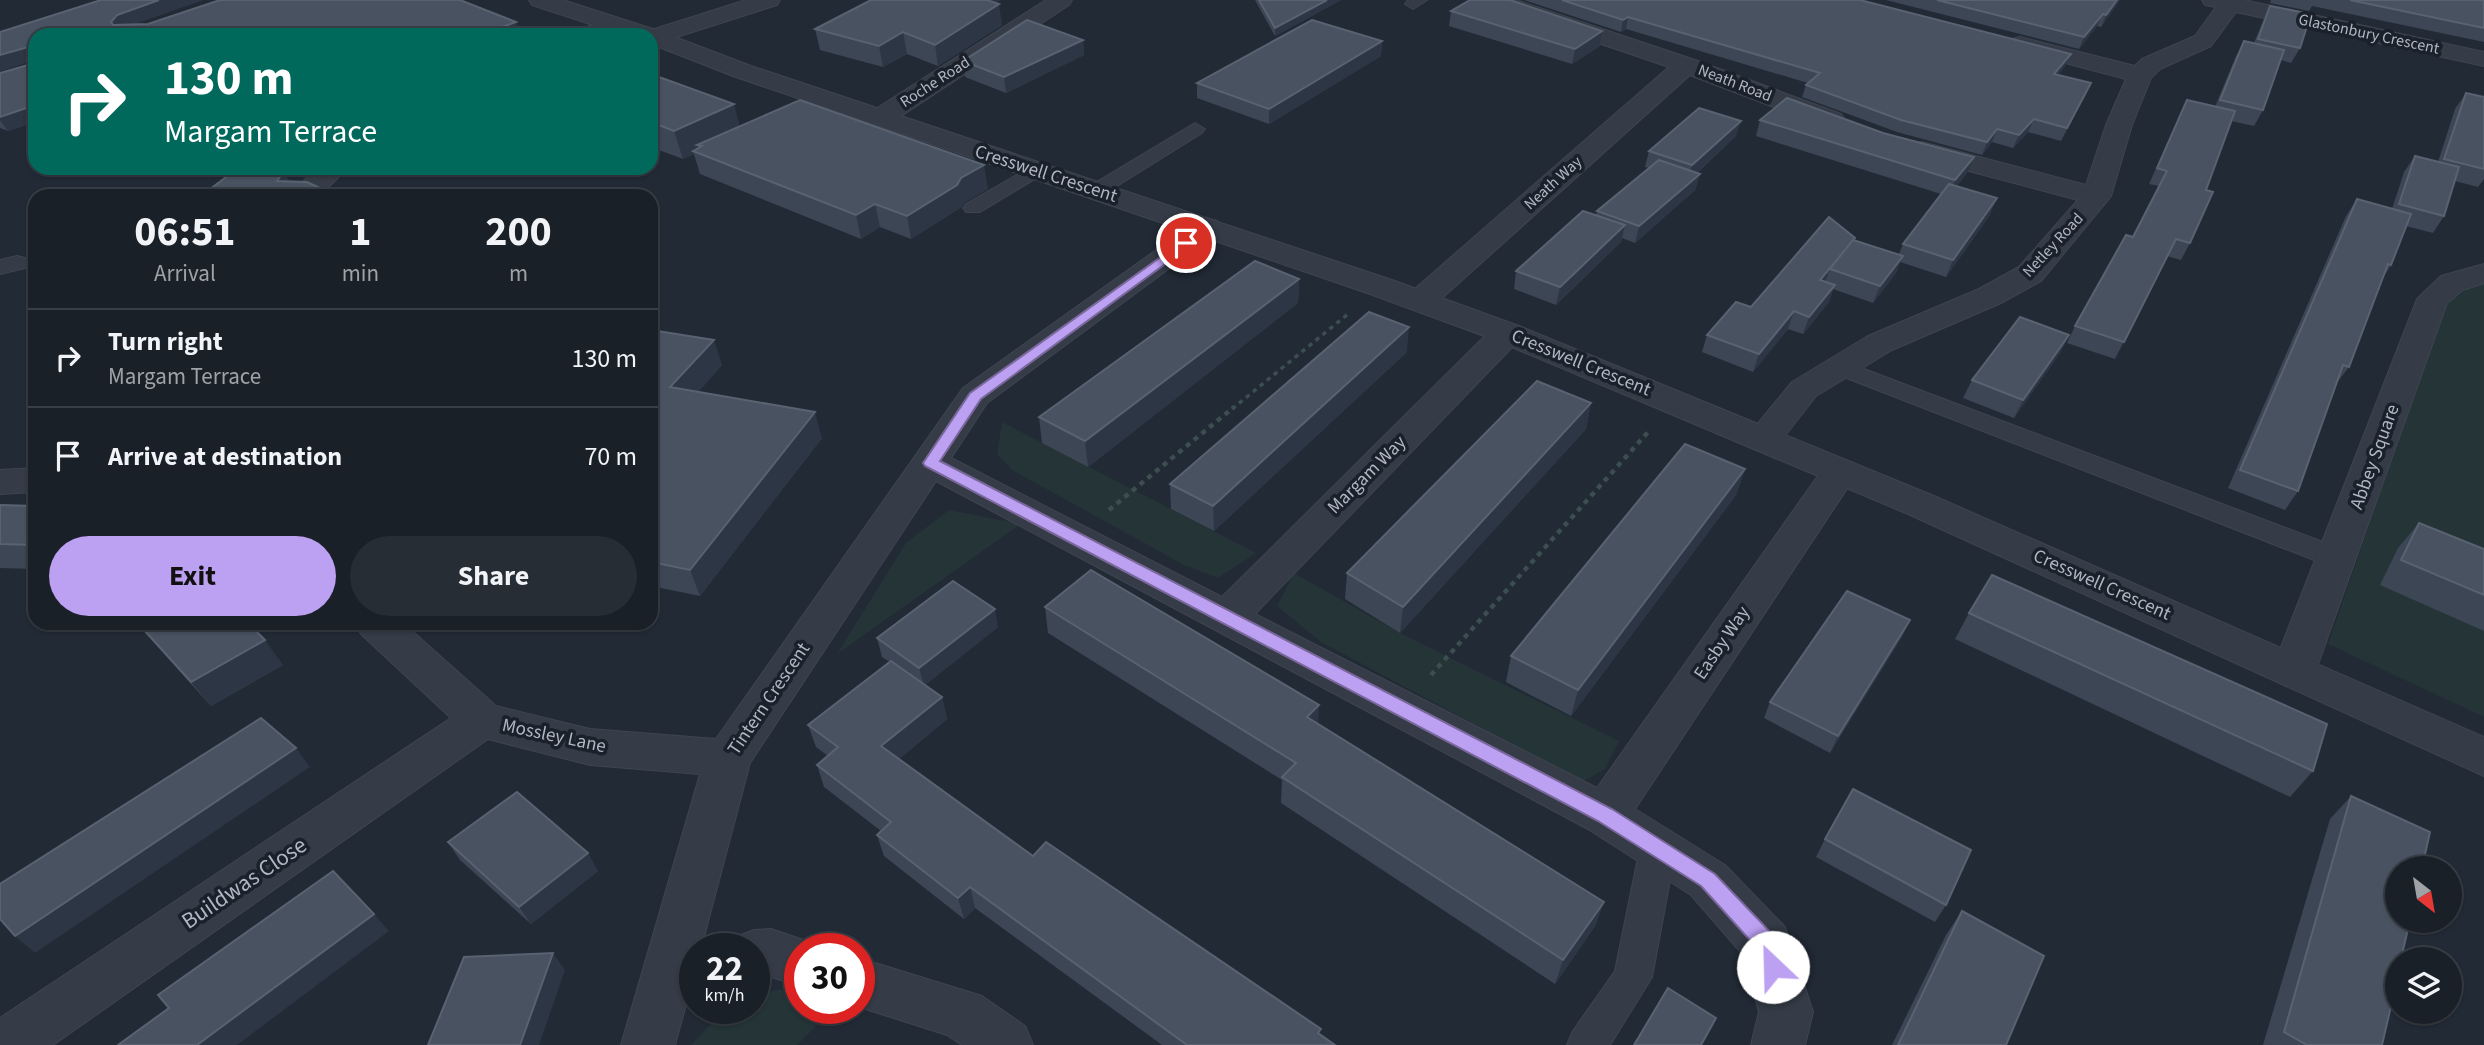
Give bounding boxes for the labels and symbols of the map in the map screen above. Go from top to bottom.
street label: Glastonbury Crescent [2297,8,2442,60]
street label: Roche Road [896,51,974,113]
street label: Neath Road [1695,59,1775,107]
street label: Cresswell Crescent [971,138,1121,210]
street label: Neath Way [1519,151,1587,215]
street label: Netley Road [2017,208,2089,282]
pin [1156,213,1216,273]
street label: Cresswell Crescent [1507,323,1655,403]
street label: Abbey Square [2344,401,2406,513]
street label: Margam Way [1322,430,1412,520]
street label: Cresswell Crescent [2029,543,2176,628]
street label: Easby Way [1687,601,1757,685]
street label: Tintern Crescent [721,637,817,761]
street label: Mossley Lane [500,712,608,760]
street label: Buildwas Close [175,829,313,937]
north arrow [2385,856,2462,933]
position arrow [1736,930,1810,1004]
speed limit sign: 30 [784,933,875,1024]

